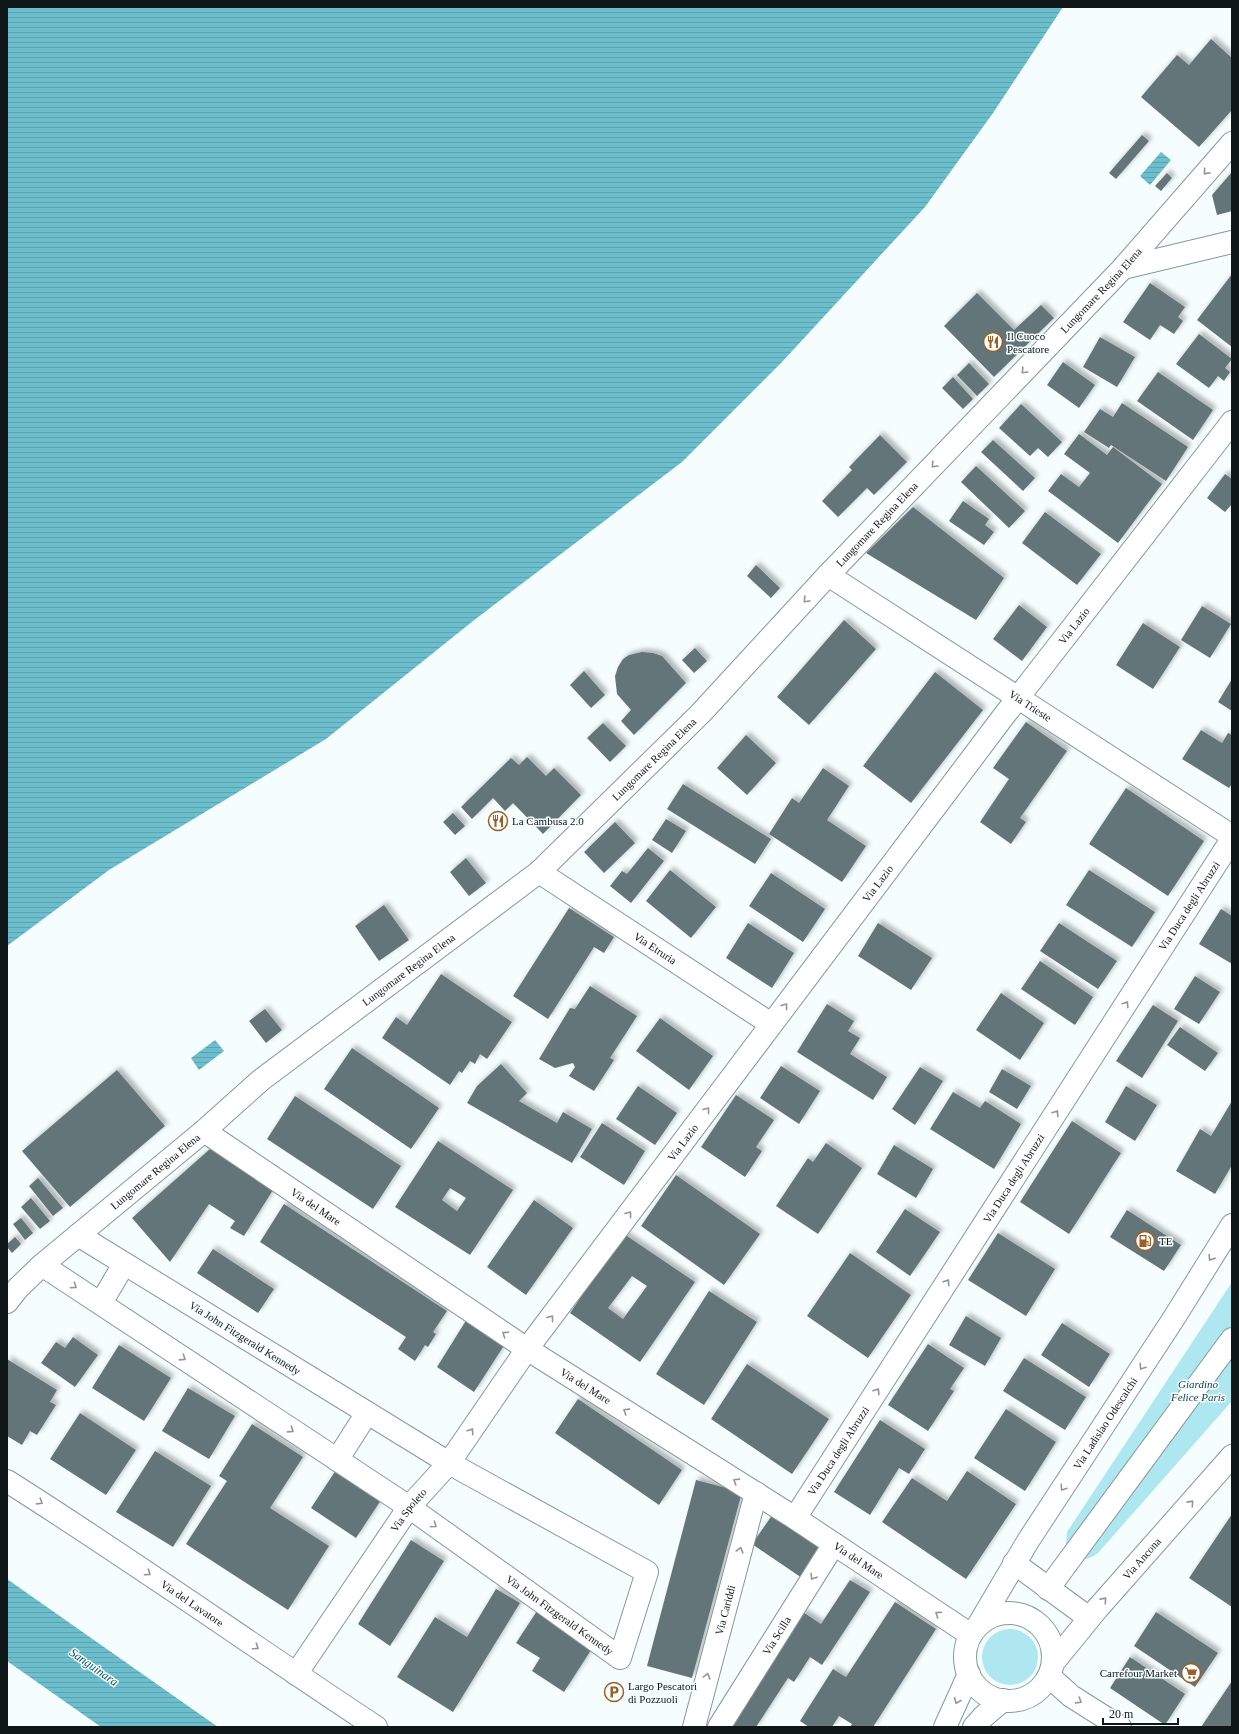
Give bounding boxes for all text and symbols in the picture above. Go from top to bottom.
one-way arrow [1204,167,1211,175]
street label: Lungomare Regina Elena [1058,245,1144,335]
place label: Il Cuoco Pescatore [1007,330,1049,355]
restaurant icon: Il Cuoco Pescatore [982,331,1004,353]
one-way arrow [1021,366,1029,374]
one-way arrow [931,460,939,468]
street label: Lungomare Regina Elena [834,479,920,569]
one-way arrow [803,595,811,603]
street label: Via Lazio [1056,605,1092,646]
street label: Via Trieste [1007,688,1054,724]
street label: Lungomare Regina Elena [610,715,698,803]
restaurant icon: La Cambusa 2.0 [487,810,509,832]
place label: La Cambusa 2.0 [512,815,584,827]
street label: Via Duca degli Abruzzi [1156,859,1222,953]
street label: Via Lazio [860,862,896,904]
street label: Via Etruria [632,930,679,967]
street label: Lungomare Regina Elena [360,931,457,1008]
one-way arrow [1121,1001,1129,1008]
one-way arrow [780,1004,787,1011]
one-way arrow [702,1107,710,1114]
one-way arrow [1051,1111,1058,1118]
street label: Via Lazio [665,1121,701,1163]
street label: Lungomare Regina Elena [108,1131,202,1212]
street label: Via Duca degli Abruzzi [981,1131,1047,1225]
street label: Via del Mare [289,1185,343,1228]
one-way arrow [624,1211,632,1218]
fuel station icon: TE [1134,1230,1156,1252]
place label: TE [1159,1235,1173,1247]
one-way arrow [1209,1254,1216,1261]
one-way arrow [943,1279,950,1286]
one-way arrow [70,1281,77,1288]
street label: Via John Fitzgerald Kennedy [187,1299,303,1377]
one-way arrow [546,1315,553,1322]
one-way arrow [502,1332,509,1339]
one-way arrow [179,1353,186,1361]
one-way arrow [1139,1363,1146,1370]
street label: Via del Mare [558,1366,613,1406]
street label: Via Ladislao Odescalchi [1071,1375,1140,1472]
park label: Giardino Felice Paris [1170,1378,1225,1403]
one-way arrow [872,1388,880,1395]
street label: Via Duca degli Abruzzi [805,1404,871,1498]
one-way arrow [623,1409,630,1416]
one-way arrow [287,1425,294,1432]
one-way arrow [466,1428,474,1435]
one-way arrow [733,1478,740,1486]
one-way arrow [1060,1484,1067,1491]
street label: Via Spoleto [388,1485,429,1534]
one-way arrow [36,1497,43,1504]
one-way arrow [1186,1500,1193,1508]
one-way arrow [430,1520,437,1528]
street label: Via Ancona [1120,1535,1163,1582]
street label: Via del Mare [831,1539,886,1581]
one-way arrow [736,1547,744,1553]
one-way arrow [144,1568,151,1575]
street label: Via John Fitzgerald Kennedy [504,1573,616,1658]
one-way arrow [811,1573,818,1580]
street label: Via del Lavatore [159,1578,226,1629]
street label: Via Cariddi [713,1584,737,1636]
one-way arrow [1100,1597,1107,1605]
one-way arrow [935,1611,942,1619]
street label: Via Scilla [760,1614,793,1657]
one-way arrow [251,1642,258,1649]
water label: Sanguinara [67,1645,121,1689]
supermarket icon: Carrefour Market [1180,1662,1202,1684]
place label: Carrefour Market [1100,1667,1177,1679]
one-way arrow [702,1673,711,1680]
place label: Largo Pescatori di Pozzuoli [628,1680,697,1705]
parking icon: Largo Pescatori di Pozzuoli [603,1681,625,1703]
one-way arrow [954,1696,962,1704]
one-way arrow [1074,1696,1081,1703]
scale bar [1103,1700,1178,1726]
text: 20 m [1109,1707,1134,1721]

